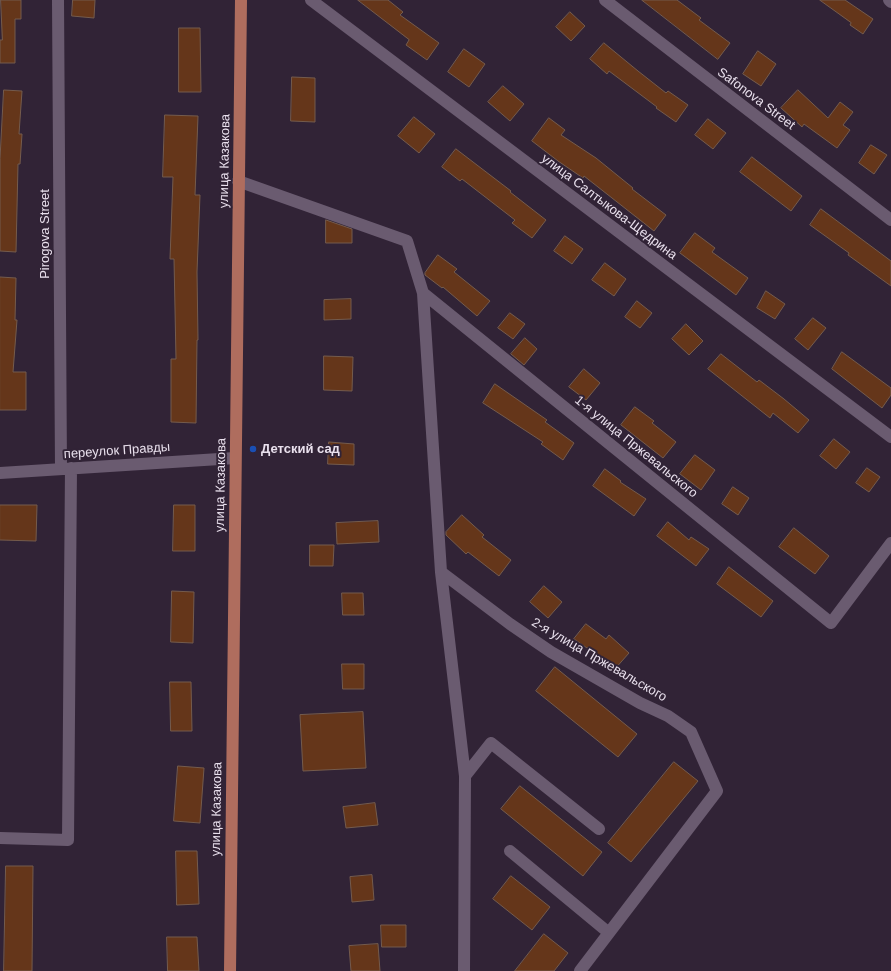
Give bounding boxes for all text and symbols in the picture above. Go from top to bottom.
street label: Safonova Street [714,65,798,133]
street label: улица Казакова [216,114,234,208]
street label: улица Салтыкова-Щедрина [538,151,680,263]
street label: Pirogova Street [37,189,53,279]
street label: 1-я улица Пржевальского [571,393,701,501]
street label: улица Казакова [212,438,230,532]
street label: переулок Правды [63,440,171,462]
place label: Детский сад [261,441,340,457]
marker: Детский сад [248,444,258,454]
street label: 2-я улица Пржевальского [529,615,669,705]
street label: улица Казакова [208,762,226,856]

